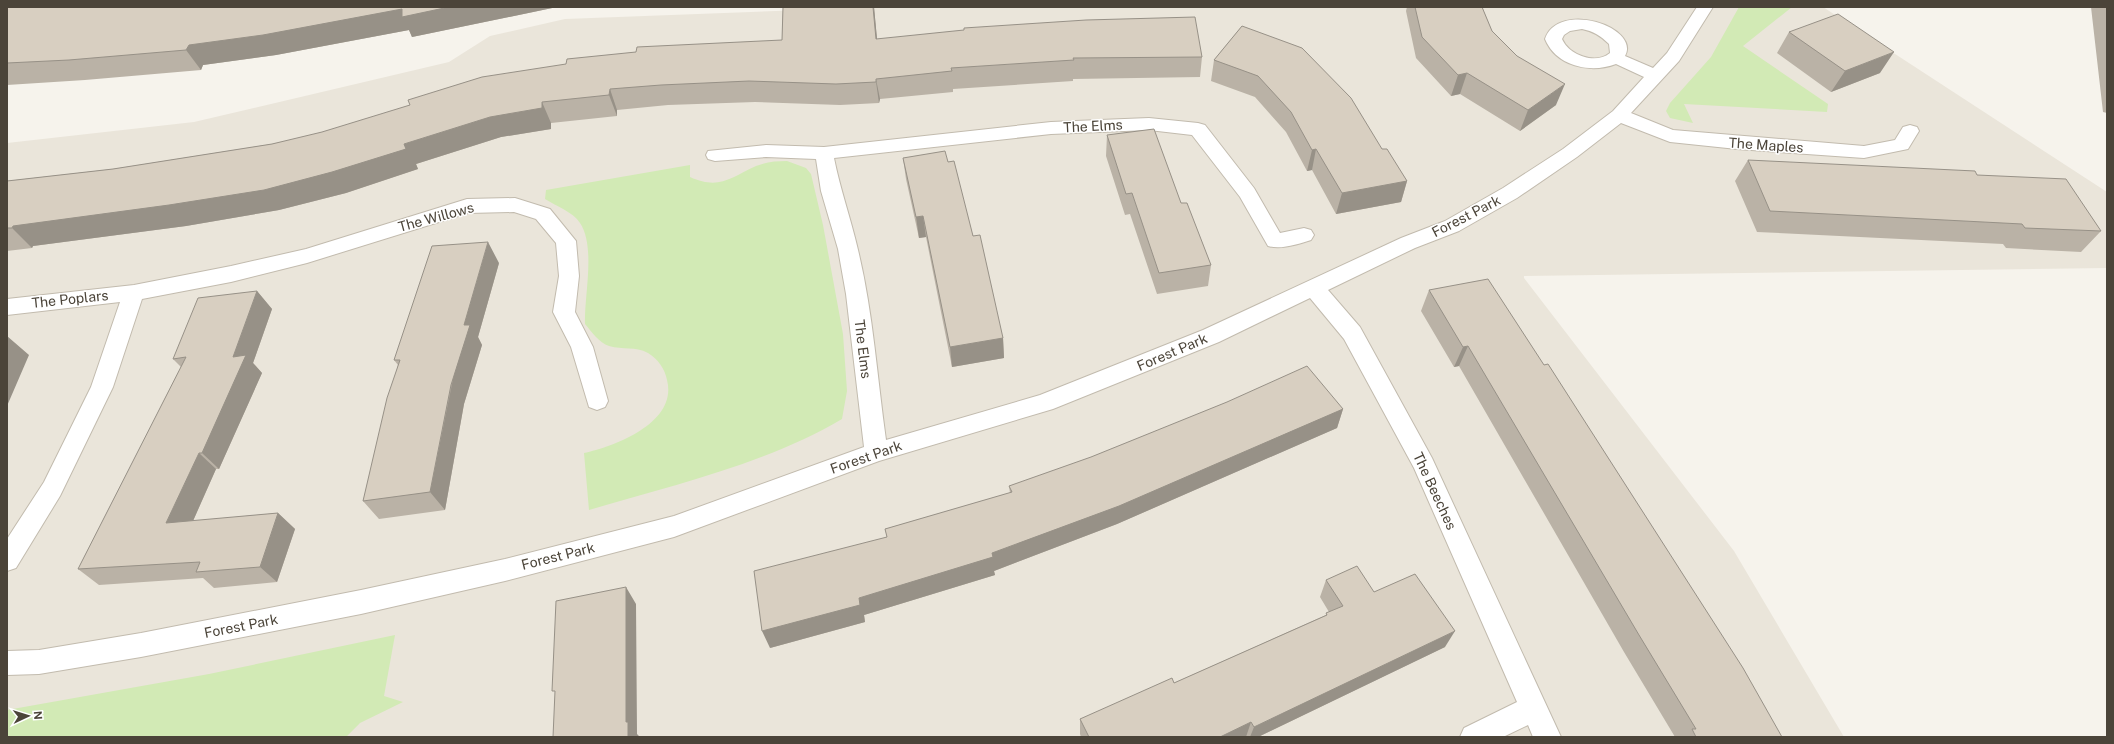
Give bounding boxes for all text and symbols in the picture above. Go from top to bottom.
street label: The Elms [1063,116,1123,136]
street label: The Maples [1728,134,1804,156]
street label: Forest Park [1429,192,1503,240]
street label: The Willows [396,199,476,235]
street label: The Poplars [31,287,109,311]
street label: The Elms [851,319,875,379]
street label: Forest Park [1134,330,1210,374]
street label: Forest Park [828,437,904,477]
street label: The Beeches [1410,450,1460,532]
street label: Forest Park [520,539,596,573]
street label: Forest Park [203,611,279,641]
north arrow [8,696,48,736]
text: N [32,711,44,720]

